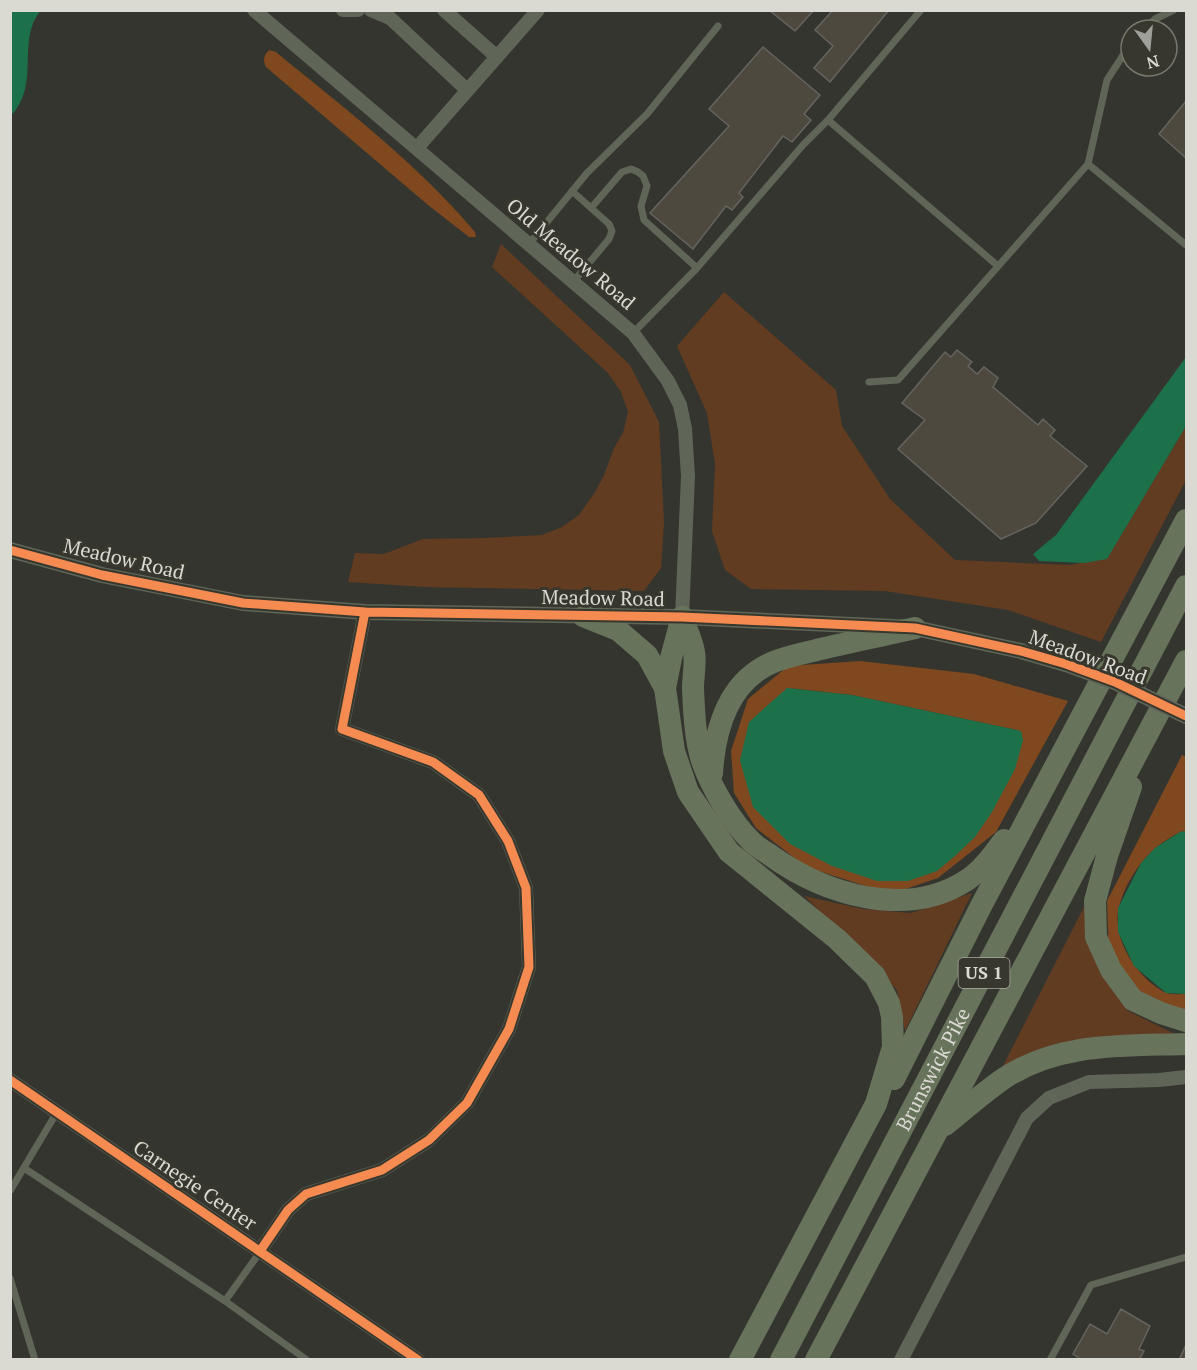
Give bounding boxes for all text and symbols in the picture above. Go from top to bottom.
north arrow [1119,18,1179,78]
text: N [1144,50,1162,75]
street label: Old Meadow Road [501,192,641,315]
street label: Meadow Road [61,531,187,586]
street label: Meadow Road [541,583,665,612]
street label: Meadow Road [1026,623,1151,690]
road number: US 1 [958,958,1010,988]
street label: Brunswick Pike [889,1003,976,1135]
street label: Carnegie Center [128,1133,263,1236]

